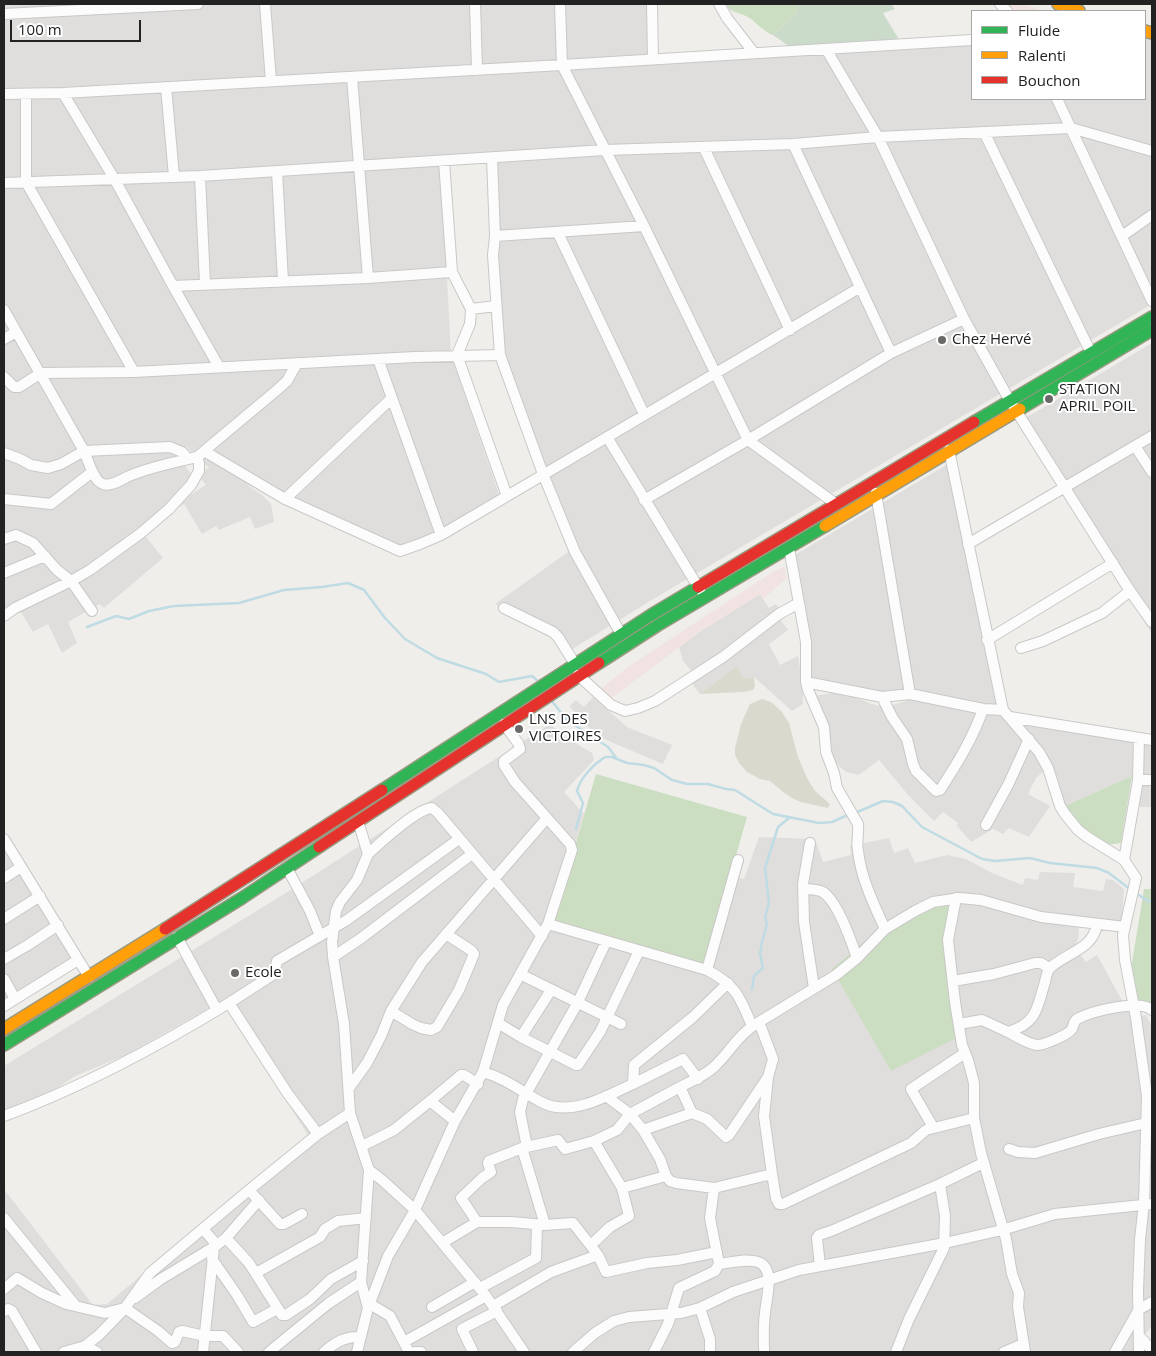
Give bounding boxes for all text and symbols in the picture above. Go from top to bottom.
scale bar [12,10,144,42]
legend [971,10,1146,100]
text: 100 m [18,19,62,39]
text: Fluide [1018,20,1060,40]
text: Ralenti [1018,45,1066,65]
text: Bouchon [1018,70,1081,90]
place label: Chez Hervé [952,331,1032,349]
marker: Chez Hervé [936,334,948,346]
place label: STATION APRIL POIL [1059,381,1135,416]
marker: STATION APRIL POIL [1043,393,1055,405]
place label: LNS DES VICTOIRES [529,711,602,746]
marker: LNS DES VICTOIRES [513,723,525,735]
place label: Ecole [245,964,282,982]
marker: Ecole [229,967,241,979]

